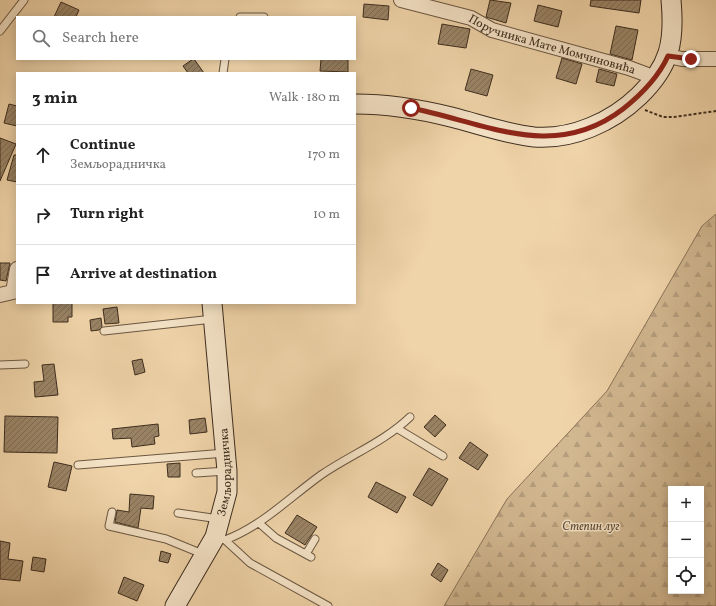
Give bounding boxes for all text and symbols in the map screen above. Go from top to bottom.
street label: Поручника Мате Момчиновића [465,11,638,79]
search box [16,16,356,60]
icon: search [30,27,52,49]
text: Search here [62,28,139,49]
route end [682,50,700,68]
text: 3 min [32,87,78,110]
text: Walk · 180 m [269,89,340,107]
route start [402,99,420,117]
text: Continue [70,135,135,156]
icon: ahead [32,144,54,166]
text: 170 m [307,146,340,164]
text: Земљорадничка [70,156,166,174]
icon: right [32,204,54,226]
text: Turn right [70,204,144,225]
text: 10 m [313,206,340,224]
icon: arrive [32,264,54,286]
text: Arrive at destination [70,264,217,285]
street label: Земљорадничка [214,427,236,518]
map controls [668,486,704,594]
button: + [668,486,704,522]
park label: Степин луг [562,519,620,535]
button: − [668,522,704,558]
button: locate [668,558,704,594]

